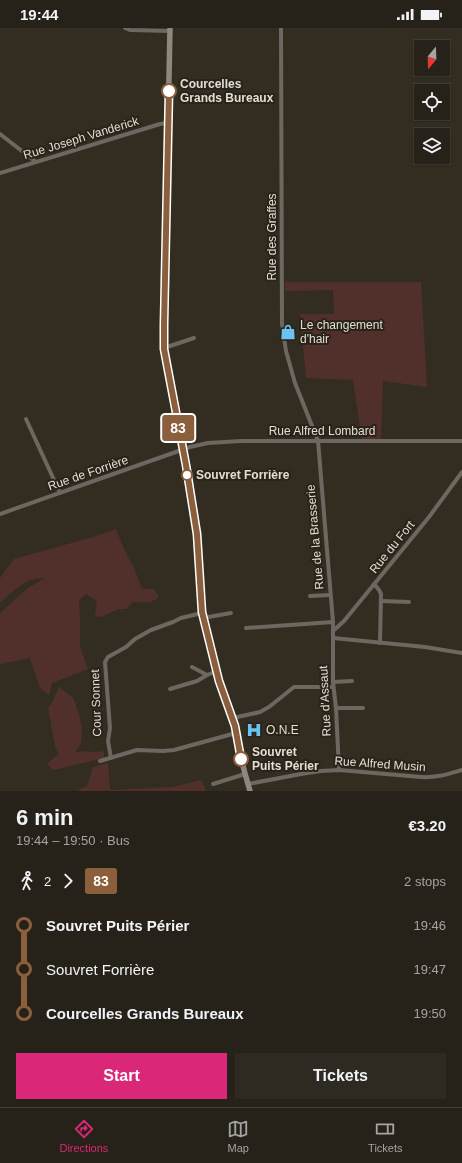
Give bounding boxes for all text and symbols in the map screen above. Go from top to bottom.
text: 19:44 [20,6,58,23]
north arrow [414,40,450,76]
map controls [414,40,450,164]
place label: Courcelles Grands Bureaux [180,77,274,105]
marker: Courcelles Grands Bureaux [161,83,177,99]
button: locate [414,84,450,120]
street label: Rue Joseph Vanderick [22,113,141,162]
button: layers [414,128,450,164]
street label: Rue des Graffes [265,193,279,281]
place label: Le changement d'hair [300,318,383,346]
shop icon: Le changement d'hair [279,323,297,341]
line badge: 83 [160,415,196,441]
text: 83 [170,420,186,436]
street label: Rue Alfred Lombard [269,424,375,438]
street label: Rue de Forrière [46,453,130,493]
place label: Souvret Forrière [196,468,290,482]
marker: Souvret Forrière [181,469,193,481]
street label: Rue de la Brasserie [303,484,327,590]
street label: Rue du Fort [367,517,418,576]
street label: Rue d'Assaut [316,665,334,737]
street label: Cour Sonnet [88,668,104,737]
hospital icon: O.N.E [245,721,263,739]
place label: O.N.E [266,723,299,737]
place label: Souvret Puits Périer [252,745,319,773]
marker: Souvret Puits Périer [233,751,249,767]
street label: Rue Alfred Musin [334,754,426,774]
text: 6 min [16,805,73,830]
text: €3.20 [408,817,446,834]
text: 19:44 – 19:50 · Bus [16,833,129,848]
icon: walk [16,870,38,892]
icon: forward [57,870,79,892]
text: 83 [93,873,109,889]
text: 2 [44,874,51,889]
text: 2 stops [404,874,446,889]
text: Souvret Puits Périer [46,917,189,934]
text: 19:46 [413,918,446,933]
text: Souvret Forrière [46,961,154,978]
text: 19:47 [413,962,446,977]
text: Courcelles Grands Bureaux [46,1005,244,1022]
text: 19:50 [413,1006,446,1021]
button: Start [16,1053,227,1099]
button: Tickets [235,1053,446,1099]
tab: Directions [59,1118,108,1154]
tab: Map [227,1118,249,1154]
tab: Tickets [368,1118,403,1154]

